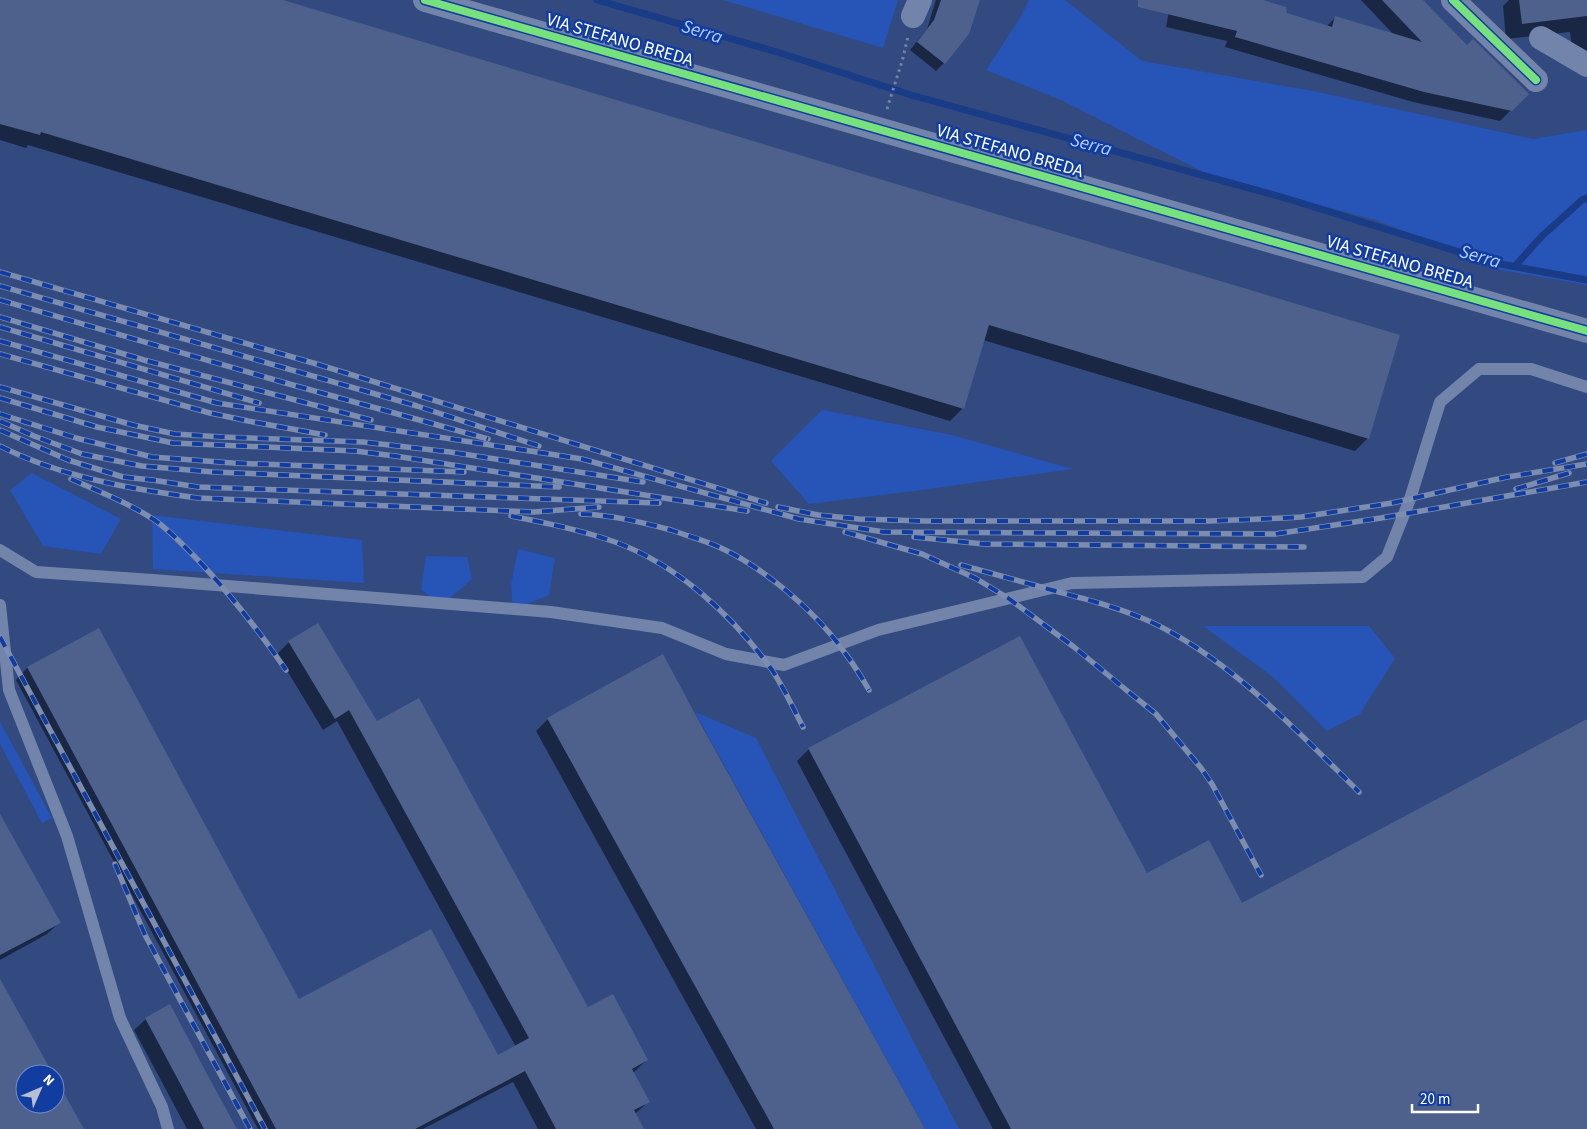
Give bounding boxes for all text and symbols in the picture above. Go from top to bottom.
street label: VIA STEFANO BREDA [544,7,697,73]
water label: Serra [678,13,726,51]
street label: VIA STEFANO BREDA [934,118,1087,184]
water label: Serra [1067,127,1115,163]
street label: VIA STEFANO BREDA [1324,229,1477,295]
water label: Serra [1456,238,1504,276]
north arrow [15,1064,65,1114]
text: N [38,1070,59,1091]
scale bar [1412,1082,1478,1114]
text: 20 m [1420,1089,1450,1110]

